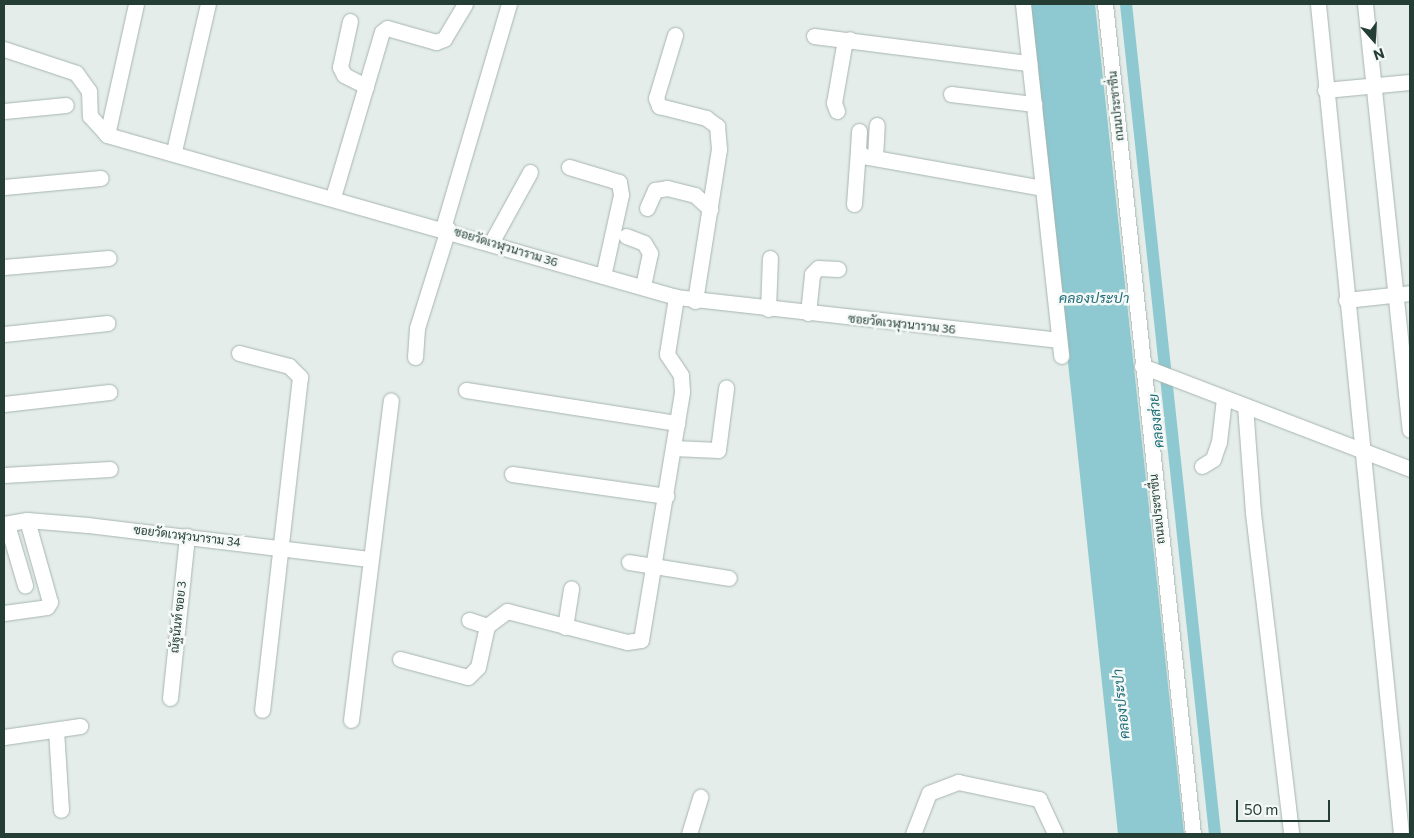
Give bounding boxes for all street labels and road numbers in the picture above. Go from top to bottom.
street label: ถนนประชาชื่น [1105,70,1127,142]
street label: ซอยวัดเวฬุวนาราม 36 [452,224,560,270]
street label: ซอยวัดเวฬุวนาราม 36 [848,311,956,337]
street label: ถนนประชาชื่น [1146,473,1168,545]
street label: ซอยวัดเวฬุวนาราม 34 [133,522,241,550]
street label: ณัฐนันท์ ซอย 3 [167,580,189,654]

